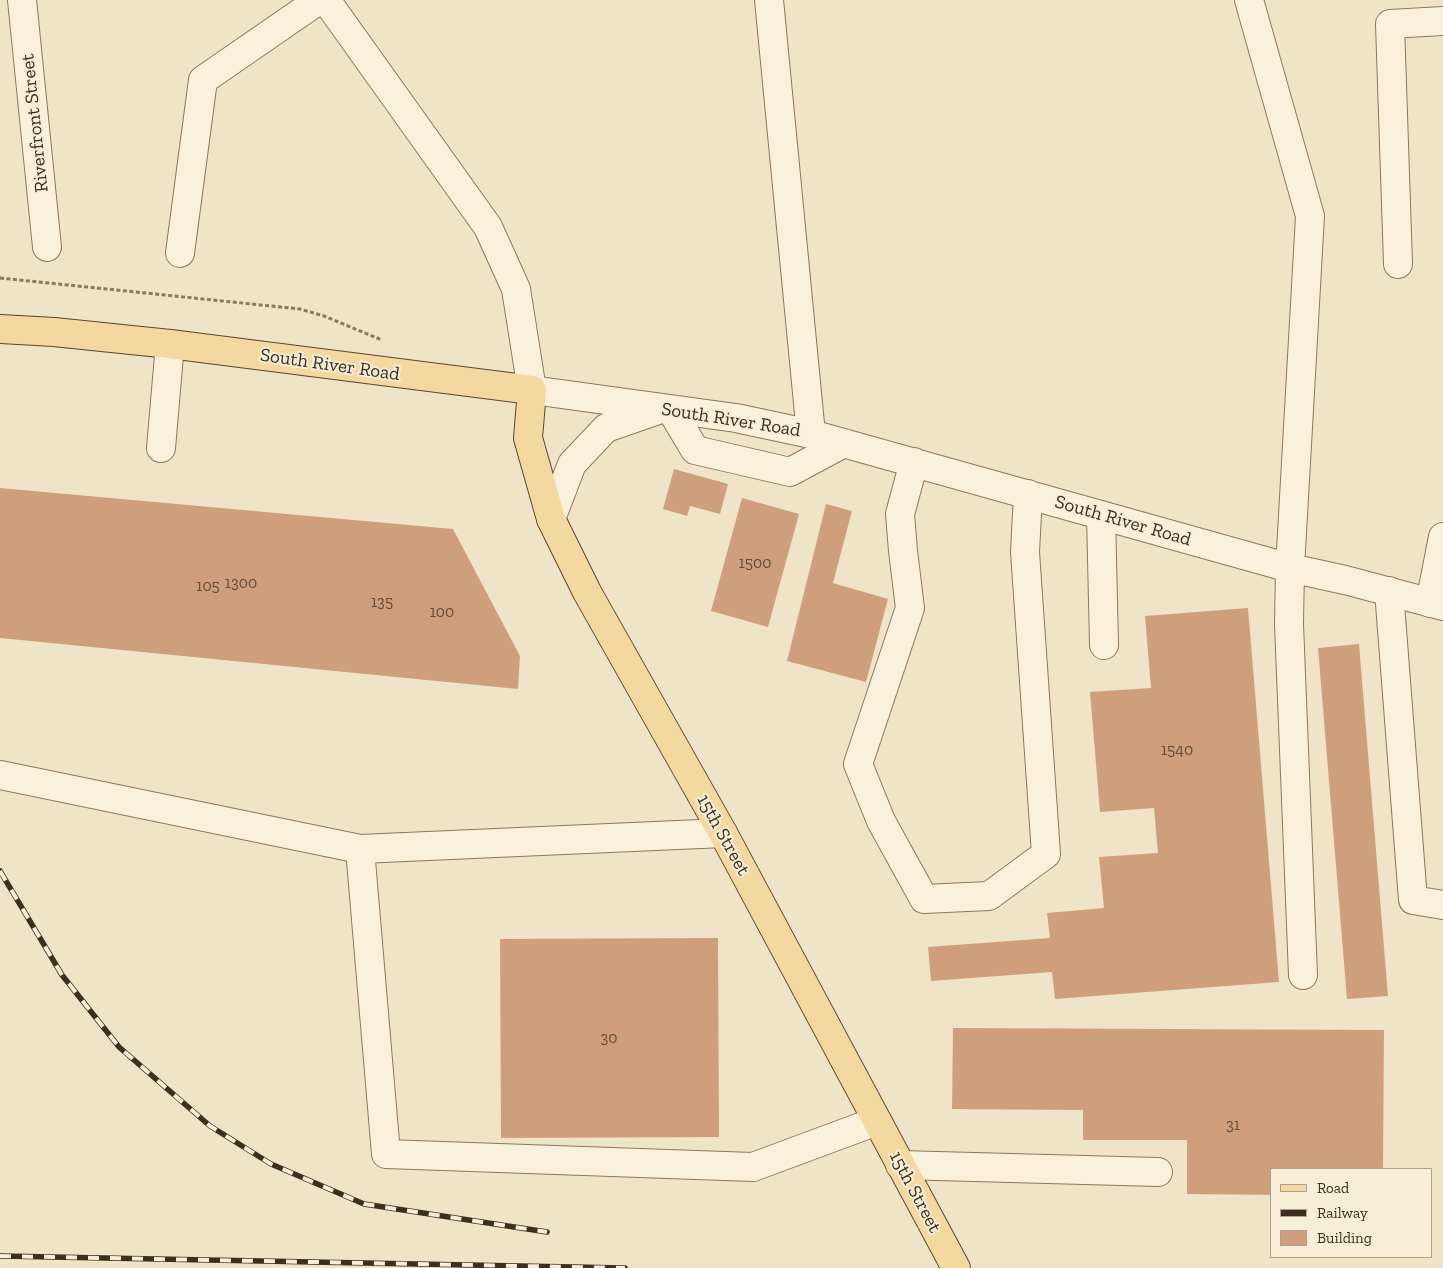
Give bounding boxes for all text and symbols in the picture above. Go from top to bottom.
street label: Riverfront Street [16,53,54,193]
street label: South River Road [259,344,401,386]
street label: South River Road [660,398,802,442]
street label: South River Road [1052,491,1194,551]
house number: 1500 [739,553,771,573]
house number: 1300 [225,573,257,593]
house number: 105 [196,576,220,596]
house number: 135 [371,592,393,612]
house number: 100 [430,602,454,622]
house number: 1540 [1161,740,1193,760]
street label: 15th Street [691,791,755,879]
house number: 30 [600,1028,618,1048]
house number: 31 [1226,1115,1240,1135]
street label: 15th Street [884,1147,946,1237]
legend [1270,1168,1433,1258]
text: Road [1317,1179,1349,1197]
text: Railway [1317,1204,1368,1222]
text: Building [1317,1229,1372,1247]

